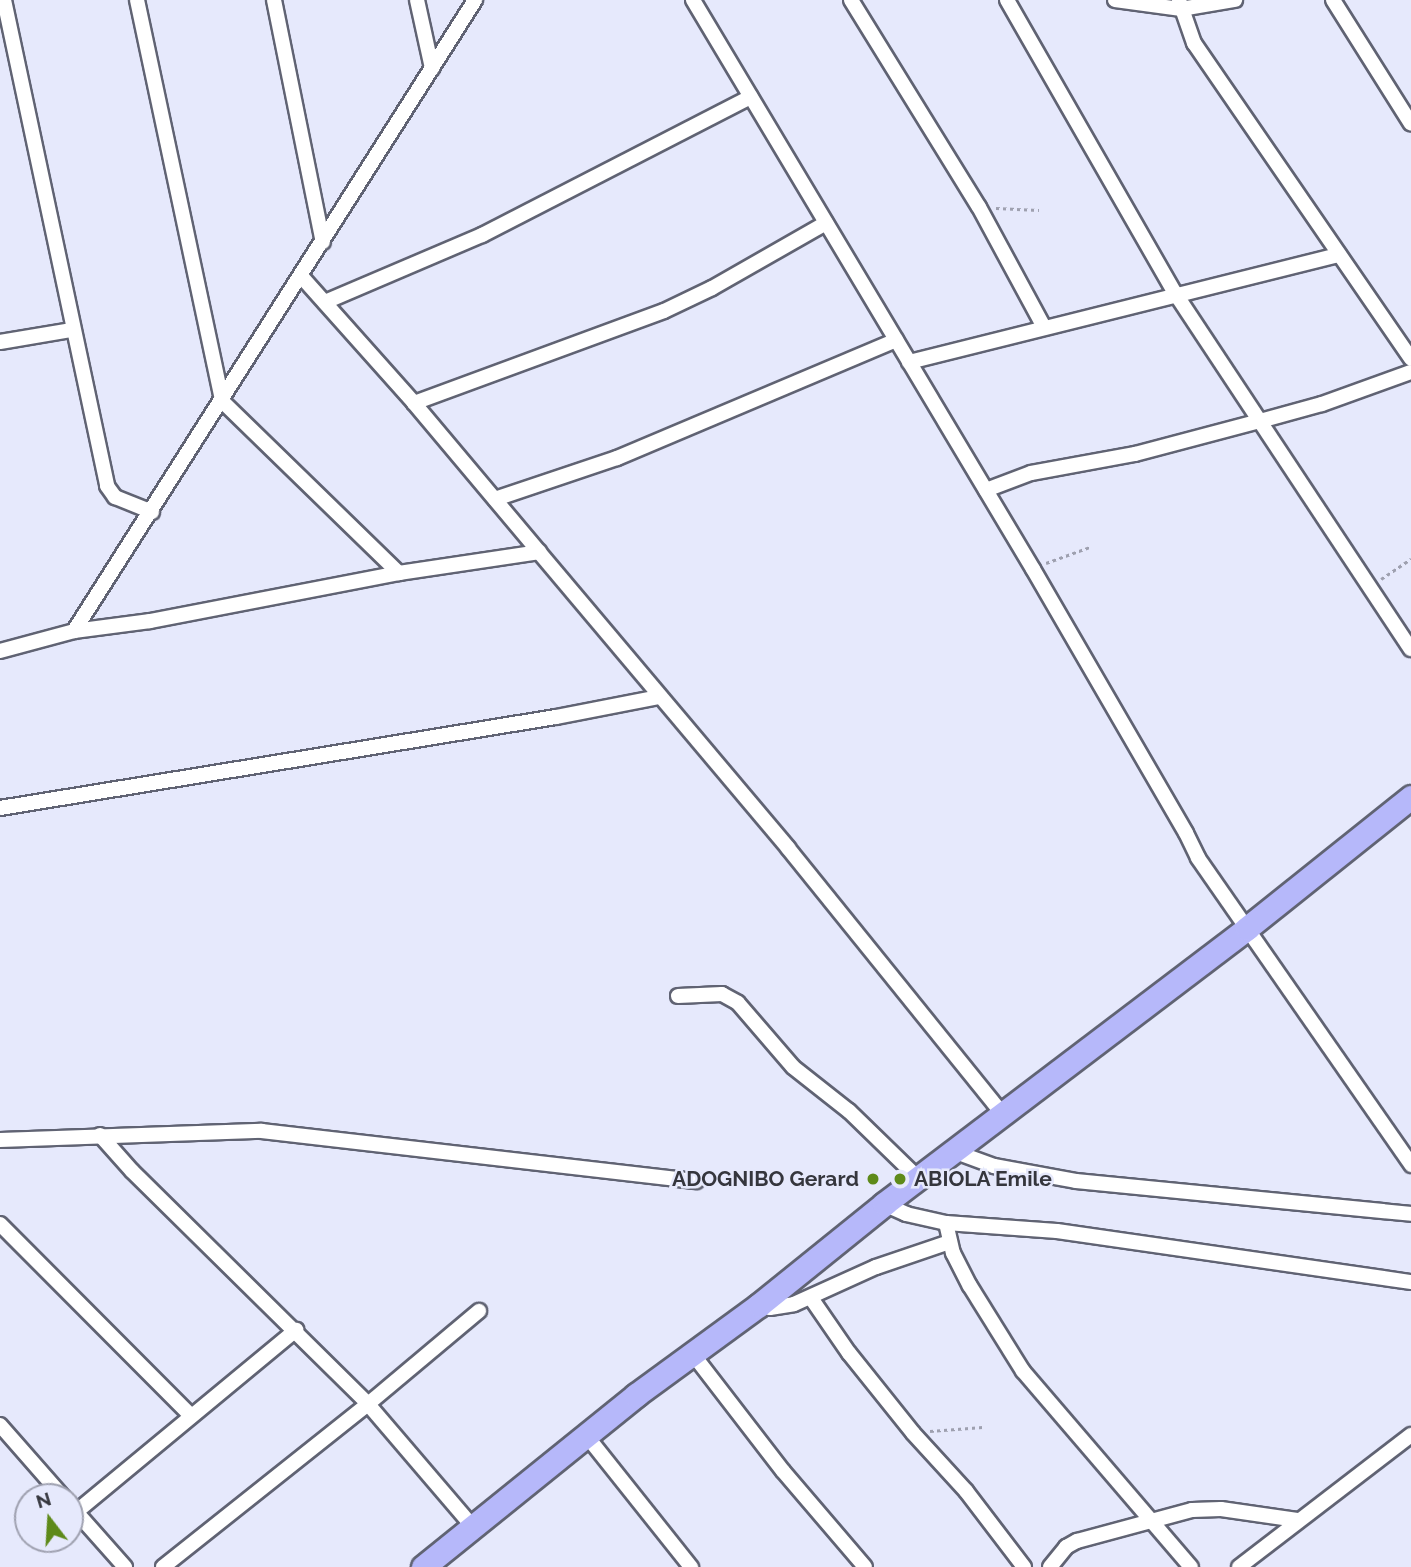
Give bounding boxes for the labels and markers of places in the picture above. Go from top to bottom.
place label: ADOGNIBO Gerard [672,1166,859,1192]
place label: ABIOLA Emile [914,1166,1052,1192]
marker: ADOGNIBO Gerard [865,1171,881,1187]
marker: ABIOLA Emile [892,1171,908,1187]

